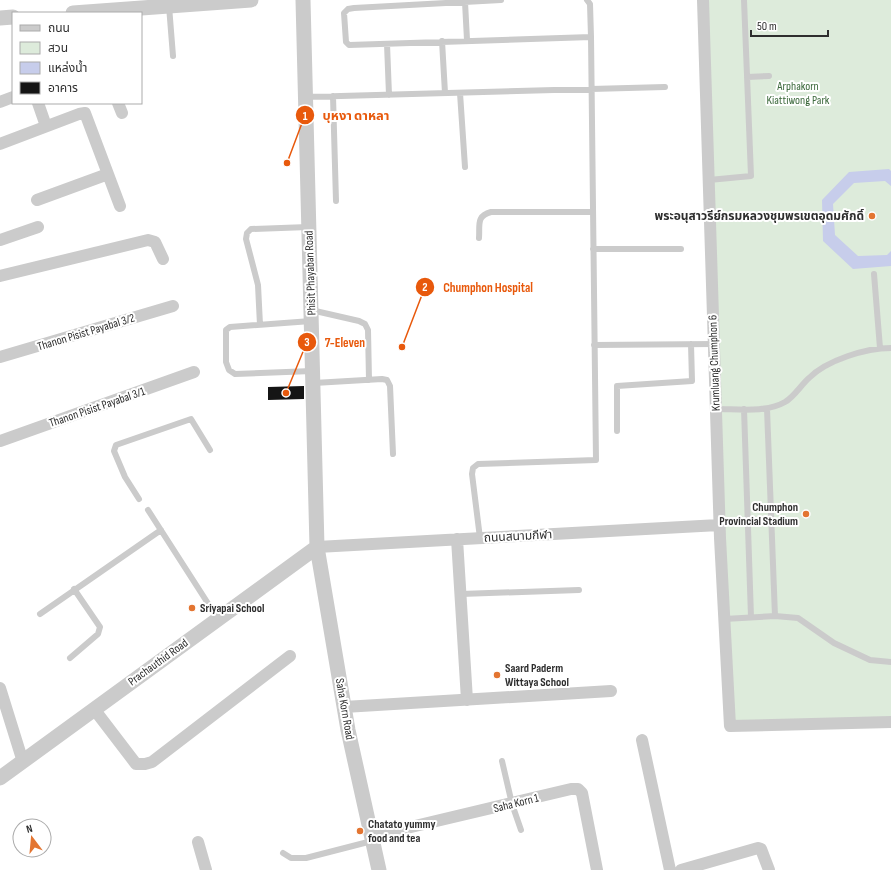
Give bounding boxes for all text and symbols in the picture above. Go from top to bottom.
legend [12,12,142,104]
scale bar [751,12,828,38]
text: 50 m [757,19,777,34]
text: ถนน [48,21,70,36]
text: สวน [48,41,68,56]
text: แหล่งน้ำ [48,59,87,76]
park label: Arphakorn Kiattiwong Park [767,79,830,108]
text: อาคาร [48,81,78,96]
callout: บุหงา ดาหลา [295,103,398,128]
text: บุหงา ดาหลา [323,108,389,124]
text: 1 [303,109,308,124]
place label: พระอนุสาวรีย์กรมหลวงชุมพรเขตอุดมศักดิ์ [654,208,865,224]
marker: พระอนุสาวรีย์กรมหลวงชุมพรเขตอุดมศักดิ์ [867,211,877,221]
street label: Phisit Phayaban Road [302,230,319,316]
callout: Chumphon Hospital [415,275,541,300]
text: 2 [422,280,428,295]
text: Chumphon Hospital [443,280,533,296]
street label: Thanon Pisist Payabal 3/2 [36,311,137,354]
street label: Krumluang Chumphon 6 [705,315,724,411]
callout: 7-Eleven [297,329,373,354]
text: 3 [304,335,310,350]
text: 7-Eleven [325,335,365,351]
street label: Thanon Pisist Payabal 3/1 [47,384,148,431]
place label: Chumphon Provincial Stadium [719,500,798,529]
marker: Chumphon Provincial Stadium [801,509,811,519]
street label: ถนนสนามกีฬา [483,527,553,546]
place label: Sriyapai School [200,601,264,616]
marker: Sriyapai School [187,603,197,613]
street label: Prachauthid Road [125,636,191,689]
place label: Saard Paderm Wittaya School [505,661,569,690]
marker: Saard Paderm Wittaya School [492,670,502,680]
street label: Saha Korn Road [332,677,357,741]
street label: Saha Korn 1 [492,790,541,816]
place label: Chatato yummy food and tea [368,817,435,846]
north arrow [12,818,52,858]
text: N [25,822,34,836]
marker: Chatato yummy food and tea [355,826,365,836]

